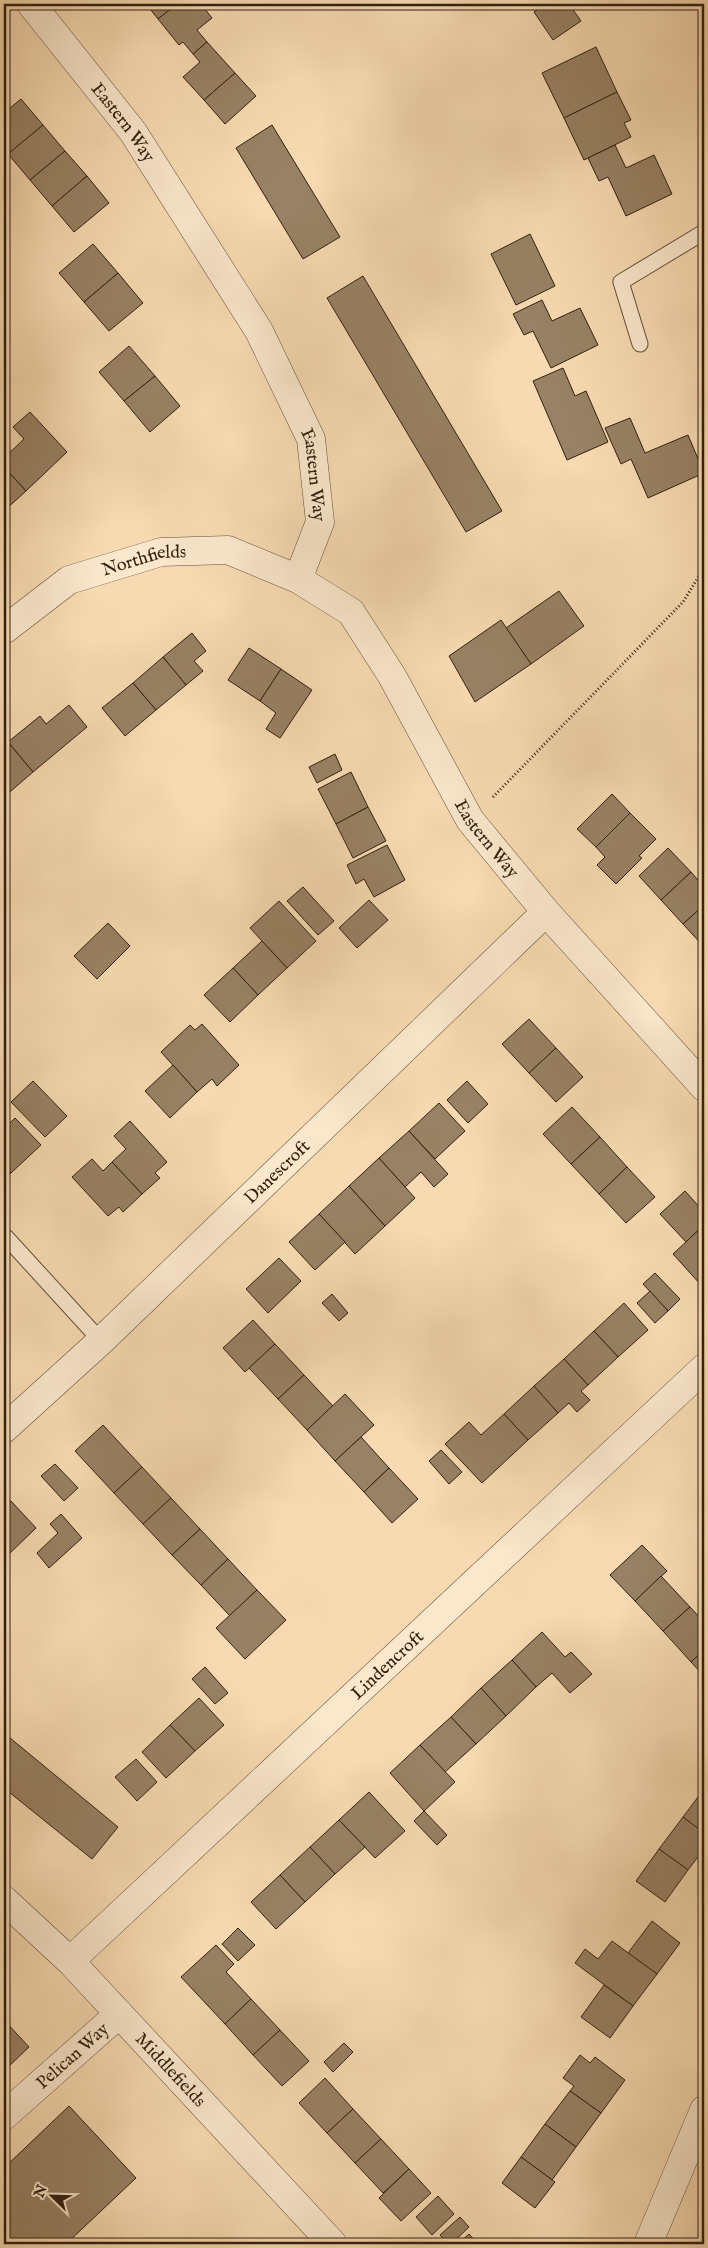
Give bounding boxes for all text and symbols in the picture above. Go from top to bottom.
street label: Eastern Way [85,78,159,167]
street label: Eastern Way [295,425,330,523]
street label: Northfields [99,541,187,582]
street label: Eastern Way [448,796,523,884]
street label: Danescroft [240,1136,316,1210]
street label: Lindencroft [347,1626,429,1705]
street label: Pelican Way [32,2018,114,2095]
street label: Middlefields [129,2028,210,2113]
north arrow [28,2170,78,2220]
text: N [30,2182,52,2201]

